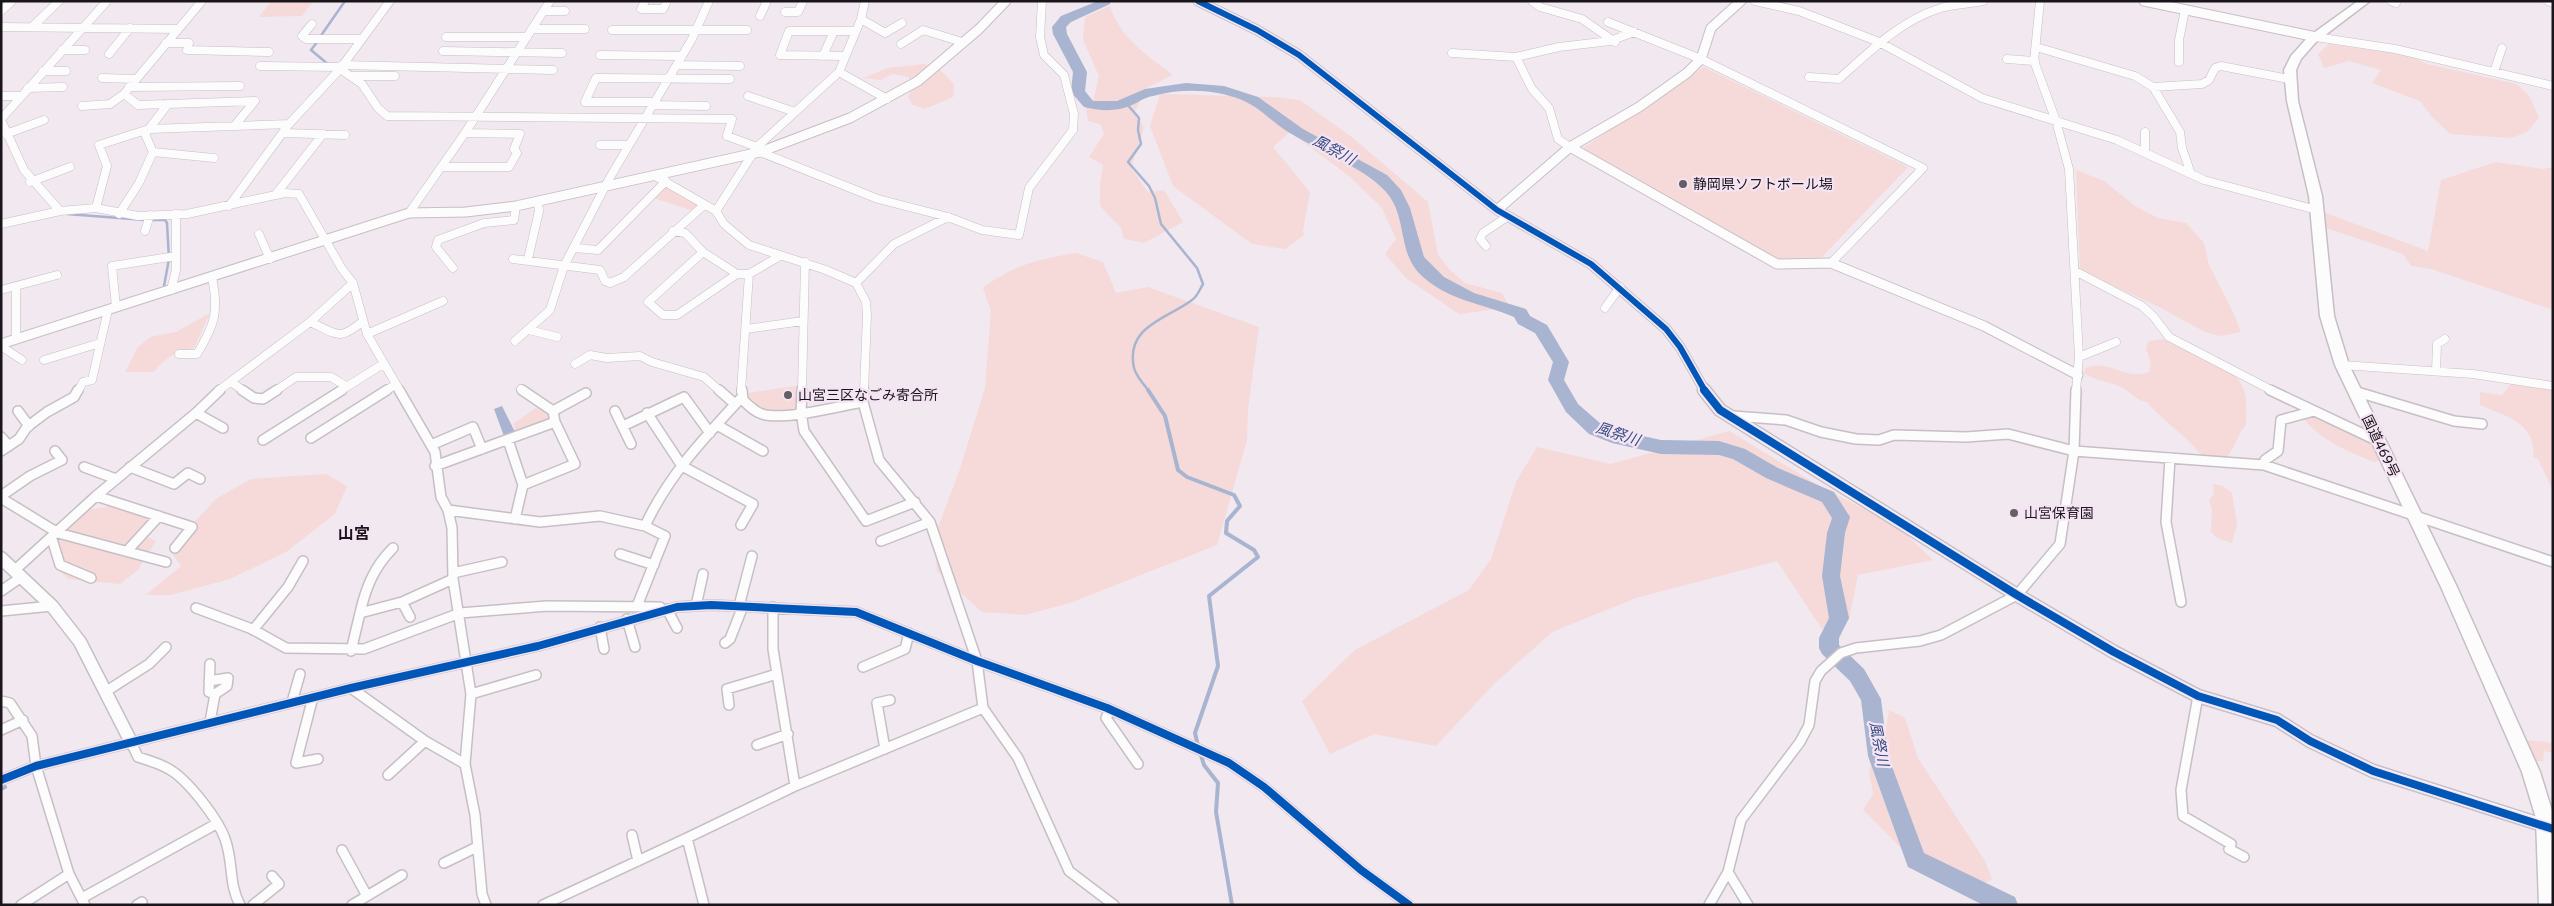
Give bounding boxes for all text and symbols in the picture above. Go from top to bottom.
water label: 風祭川 [1309,132,1359,171]
place label: 静岡県ソフトボール場 [1693,176,1833,194]
marker: 静岡県ソフトボール場 [1677,178,1689,190]
place label: 山宮三区なごみ寄合所 [798,387,938,405]
marker: 山宮三区なごみ寄合所 [782,389,794,401]
street label: 国道469号 [2357,413,2402,480]
water label: 風祭川 [1593,419,1644,452]
place label: 山宮保育園 [2024,506,2094,523]
marker: 山宮保育園 [2008,507,2020,519]
district label: 山宮 [338,525,370,545]
water label: 風祭川 [1864,720,1892,770]

